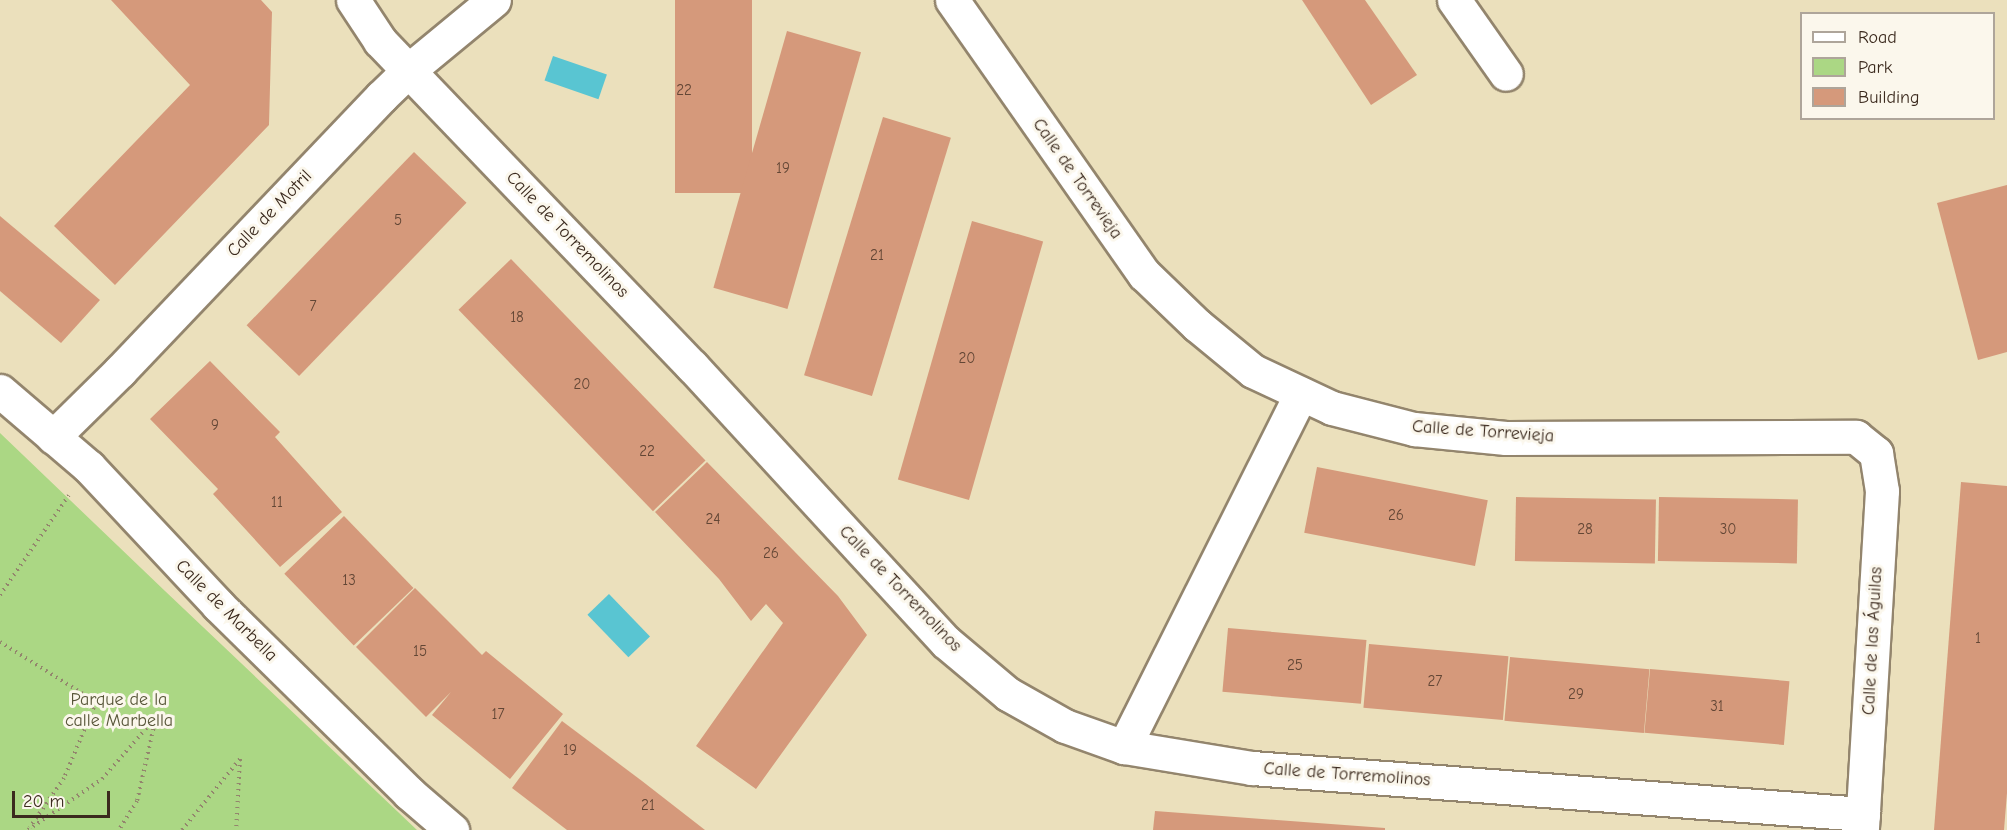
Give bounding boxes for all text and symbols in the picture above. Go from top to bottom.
legend [1800,12,1995,120]
text: Road [1858,27,1897,48]
text: Park [1858,57,1892,78]
house number: 22 [676,82,692,100]
text: Building [1858,87,1920,108]
street label: Calle de Torrevieja [1027,115,1127,243]
house number: 19 [776,160,790,178]
street label: Calle de Motril [223,166,317,262]
street label: Calle de Torremolinos [501,167,633,303]
house number: 5 [394,212,402,230]
house number: 21 [870,247,884,265]
house number: 7 [309,298,317,316]
house number: 18 [510,309,524,327]
house number: 20 [959,350,975,368]
house number: 20 [574,376,590,394]
street label: Calle de Torrevieja [1411,416,1555,448]
house number: 9 [211,417,219,435]
house number: 22 [639,443,655,461]
house number: 11 [271,494,283,512]
house number: 26 [1388,507,1404,525]
house number: 24 [705,511,721,529]
street label: Calle de Torremolinos [834,521,966,657]
house number: 28 [1577,521,1593,539]
house number: 30 [1720,521,1736,539]
house number: 26 [763,545,779,563]
street label: Calle de Marbella [171,556,281,666]
street label: Calle de las Águilas [1858,566,1888,716]
house number: 13 [342,572,356,590]
house number: 1 [1975,630,1981,648]
house number: 15 [413,643,427,661]
house number: 25 [1287,657,1303,675]
house number: 27 [1428,673,1442,691]
house number: 29 [1568,686,1584,704]
park label: Parque de la calle Marbella [65,690,173,732]
house number: 31 [1710,698,1724,716]
house number: 17 [491,706,505,724]
house number: 19 [563,742,577,760]
street label: Calle de Torremolinos [1263,758,1431,792]
scale bar [15,779,112,817]
text: 20 m [23,791,64,812]
house number: 21 [641,797,655,815]

